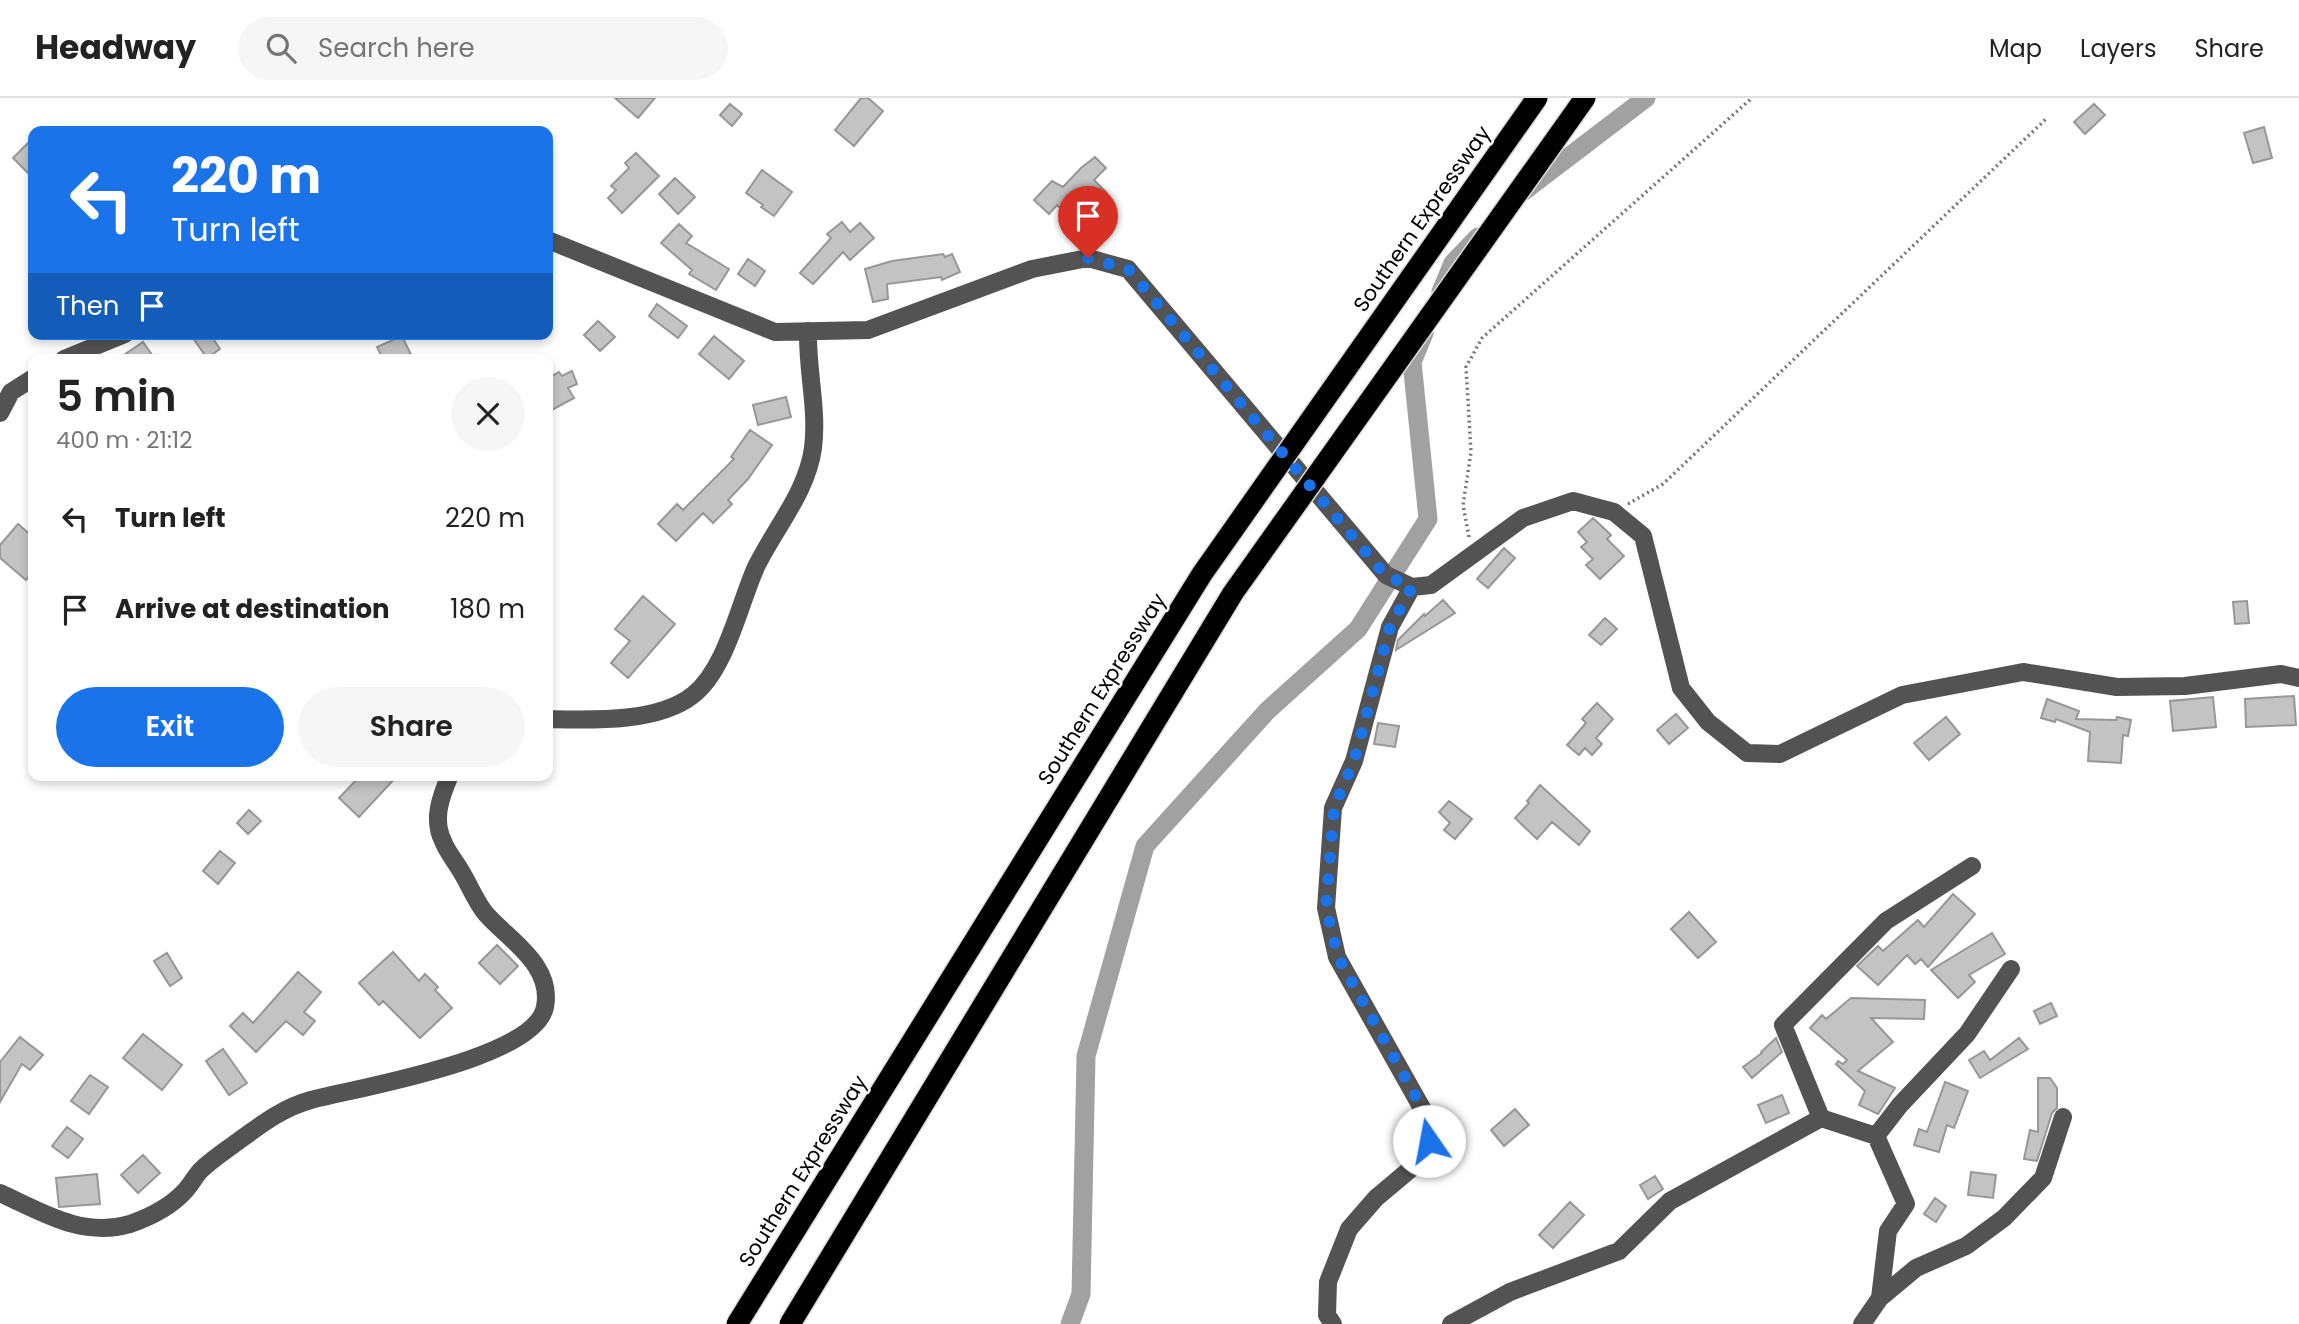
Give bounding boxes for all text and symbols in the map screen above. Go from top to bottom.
search box [238,17,728,80]
text: Headway [35,24,196,71]
icon: search [262,29,300,67]
text: Search here [318,30,475,66]
text: Map [1989,32,2042,65]
text: Layers [2080,32,2156,65]
text: Share [2194,32,2264,65]
street label: Southern Expressway [1346,120,1497,318]
text: 220 m [171,142,321,210]
icon: left [56,154,147,245]
pin [1058,186,1118,258]
icon: arrive [1069,197,1107,235]
text: Turn left [171,207,300,252]
icon: arrive [133,287,171,325]
text: Then [56,288,119,324]
text: 5 min [56,367,177,426]
button: close [451,377,525,451]
text: 400 m · 21:12 [56,424,192,456]
icon: left [56,500,94,538]
text: Turn left [115,500,226,536]
text: 220 m [445,500,525,536]
street label: Southern Expressway [1031,587,1173,790]
icon: arrive [56,591,94,629]
text: Arrive at destination [115,591,390,627]
text: 180 m [450,591,525,627]
button: Exit [56,687,284,767]
button: Share [298,687,525,767]
street label: Southern Expressway [732,1069,874,1272]
position arrow [1392,1104,1466,1178]

